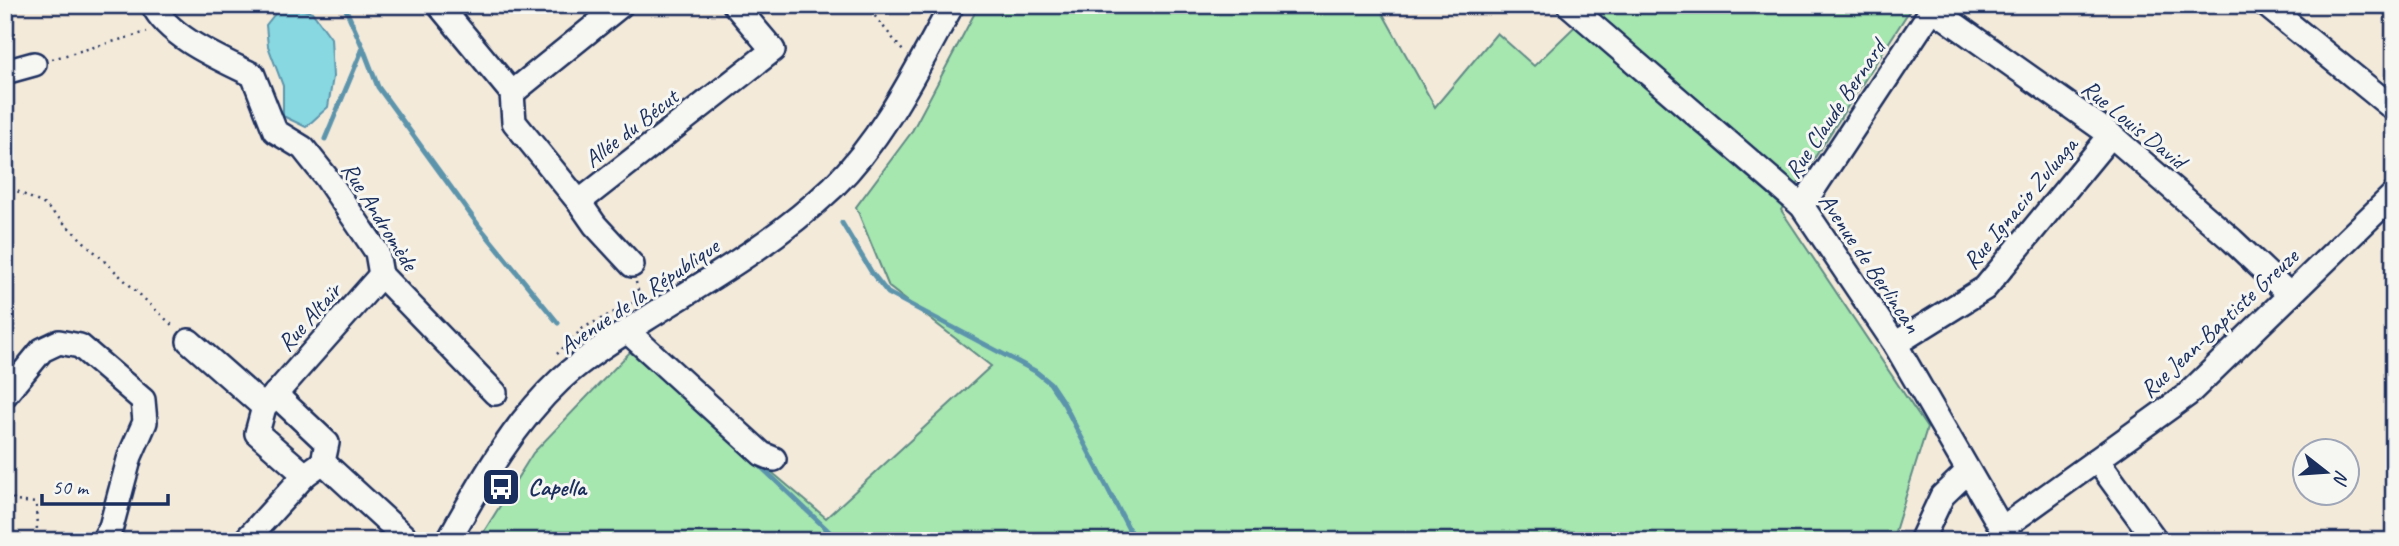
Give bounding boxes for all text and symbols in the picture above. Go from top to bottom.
street label: Rue Claude Bernard [1778,31,1894,184]
street label: Rue Louis David [2075,73,2195,178]
street label: Allée du Bécut [578,81,686,174]
street label: Rue Ignacio Zuluaga [1956,129,2085,275]
street label: Rue Andromède [335,156,426,278]
street label: Avenue de Berlincan [1812,187,1928,339]
street label: Avenue de la République [553,230,727,361]
street label: Rue Jean-Baptiste Greuze [2134,240,2306,404]
street label: Rue Altaïr [271,275,349,357]
north arrow [2290,438,2360,508]
scale bar [42,462,168,506]
bus stop icon: Capella [480,466,522,508]
text: N [2327,468,2354,489]
place label: Capella [528,472,588,502]
text: 50 m [52,474,90,500]

